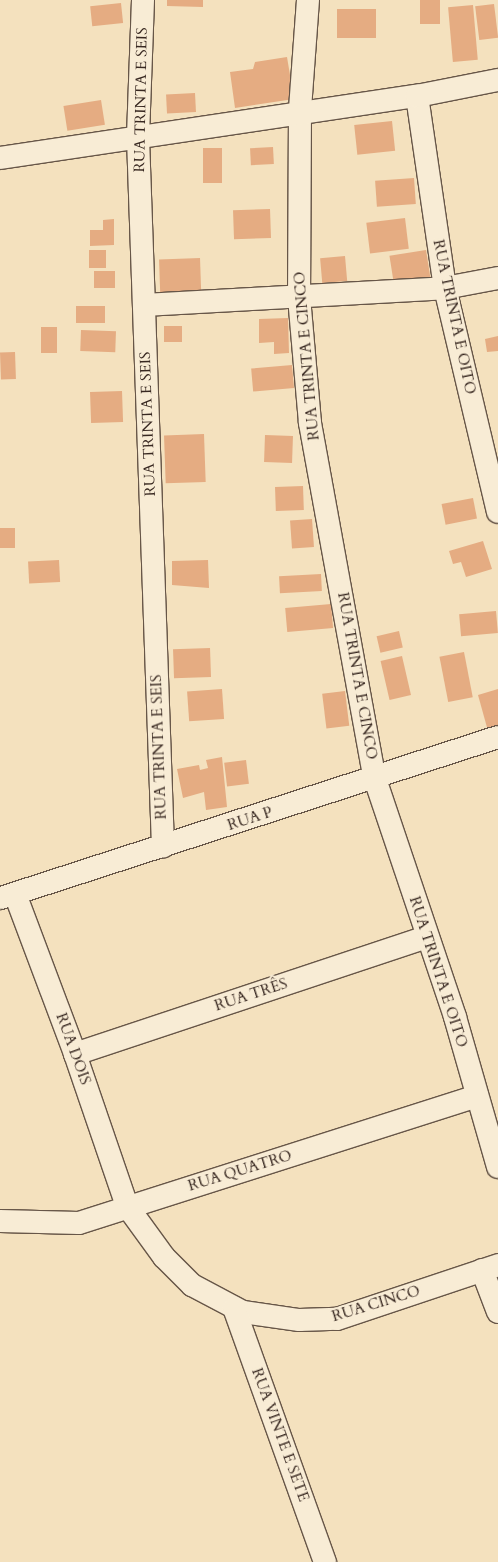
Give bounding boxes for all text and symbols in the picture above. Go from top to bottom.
street label: RUA TRINTA E SEIS [131,27,151,173]
street label: RUA TRINTA E OITO [429,238,479,396]
street label: RUA TRINTA E CINCO [291,271,323,441]
street label: RUA TRINTA E SEIS [136,351,160,497]
street label: RUA TRINTA E CINCO [333,591,381,761]
street label: RUA TRINTA E SEIS [147,674,171,820]
street label: RUA P [225,803,275,835]
street label: RUA TRINTA E OITO [405,894,471,1050]
street label: RUA TRÊS [212,975,290,1015]
street label: RUA DOIS [52,1011,94,1087]
street label: RUA QUATRO [186,1147,294,1195]
street label: RUA CINCO [330,1282,422,1326]
street label: RUA VINTE E SETE [247,1366,313,1504]

